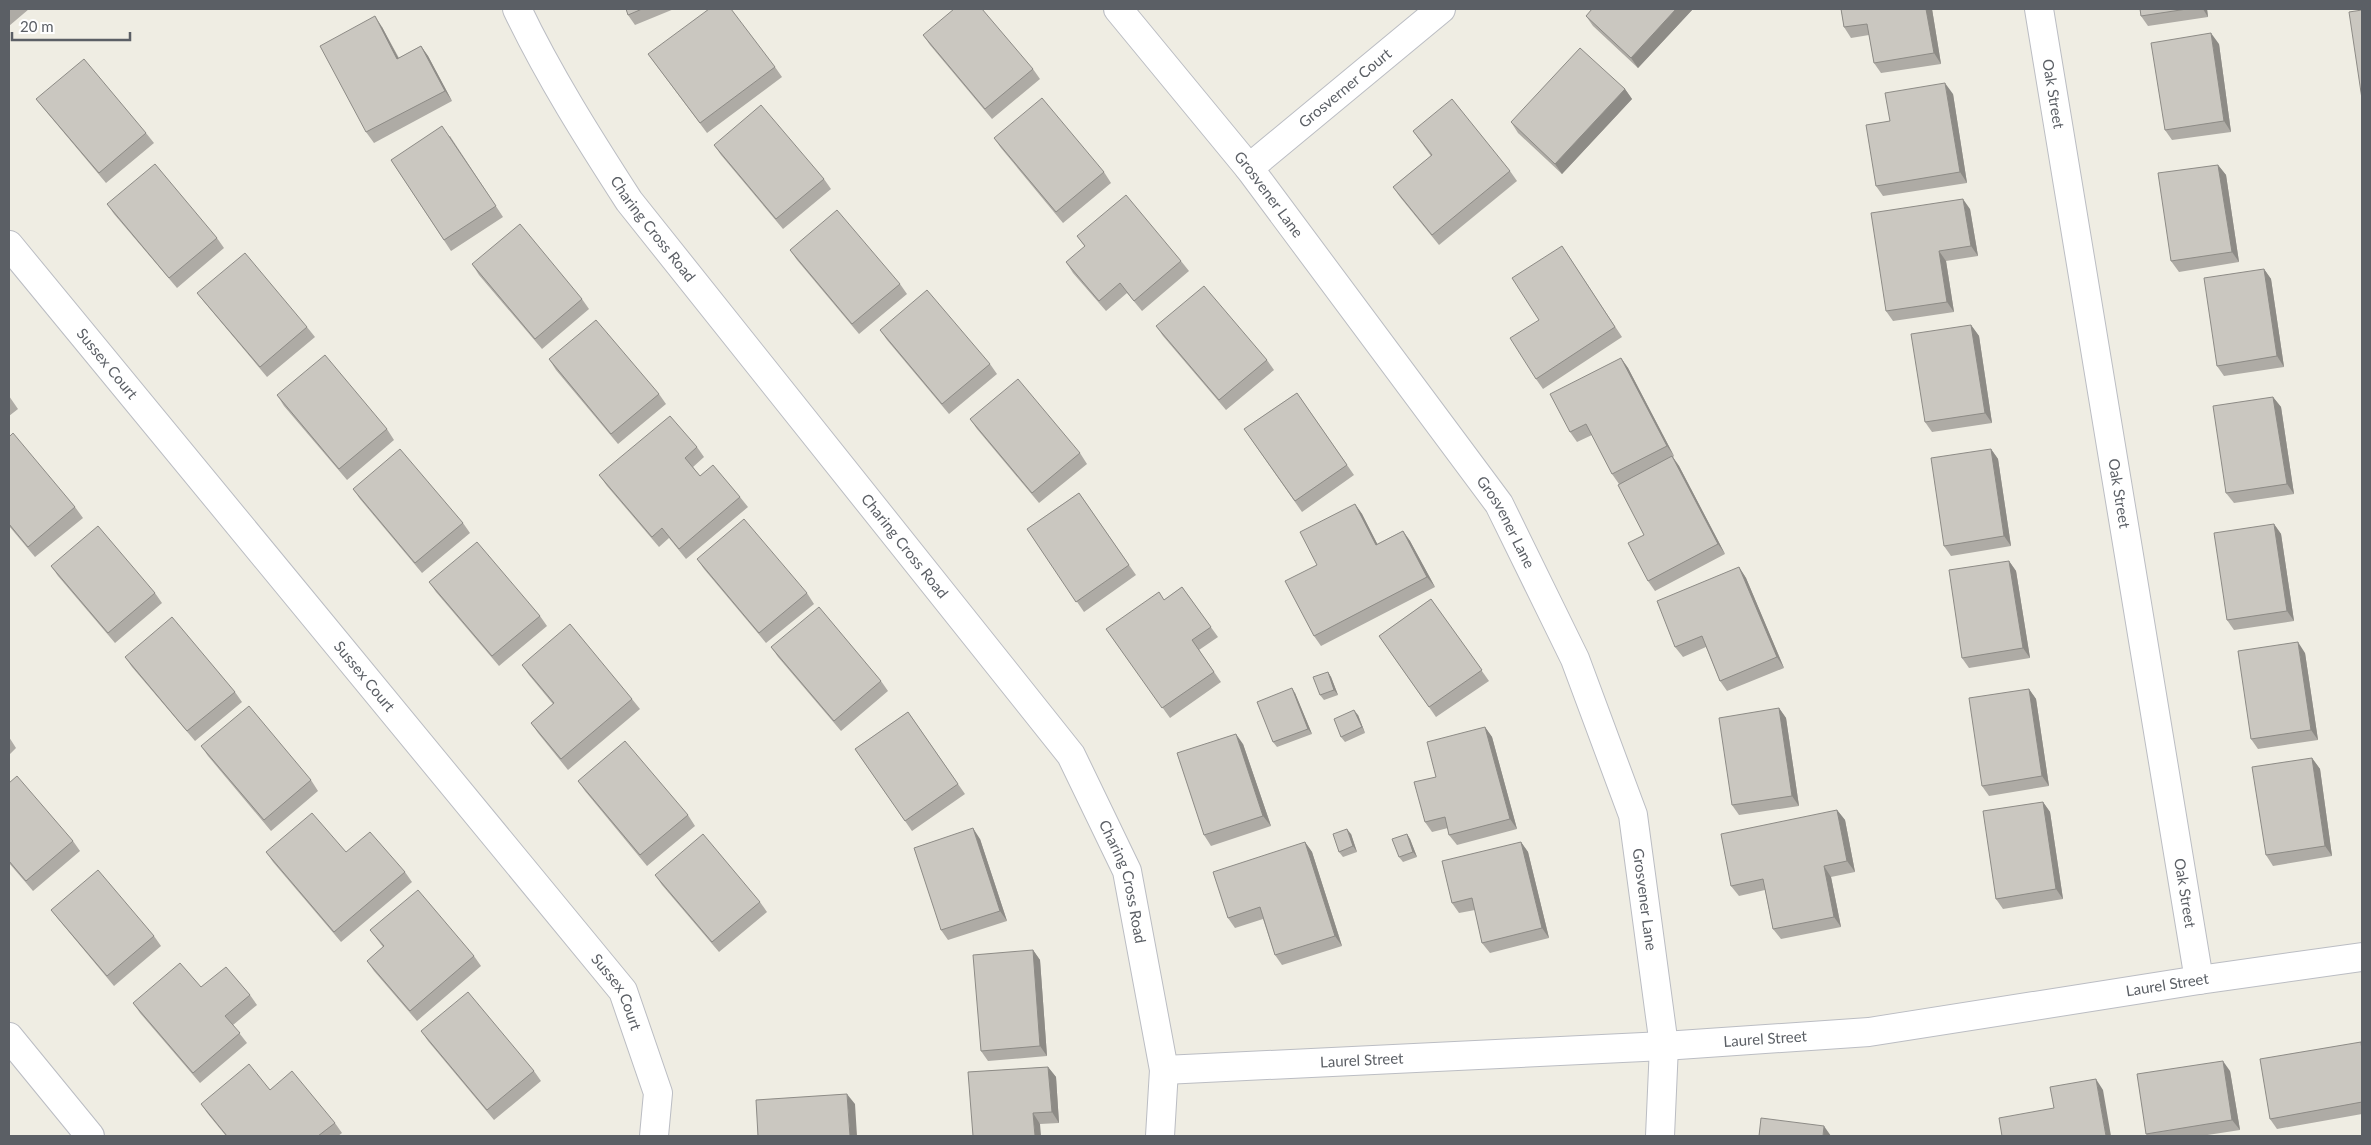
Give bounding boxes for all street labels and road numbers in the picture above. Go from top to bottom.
street label: Grosverner Court [1295,44,1395,131]
street label: Oak Street [2039,58,2069,130]
street label: Grosvener Lane [1231,147,1308,241]
street label: Charing Cross Road [607,172,700,285]
street label: Sussex Court [73,324,142,403]
street label: Oak Street [2105,457,2135,530]
street label: Grosvener Lane [1473,472,1539,571]
street label: Charing Cross Road [858,490,952,602]
street label: Sussex Court [331,637,400,715]
street label: Charing Cross Road [1096,817,1150,945]
street label: Grosvener Lane [1630,847,1661,952]
street label: Oak Street [2171,857,2200,930]
street label: Sussex Court [588,950,646,1033]
street label: Laurel Street [2124,969,2210,999]
street label: Laurel Street [1723,1026,1808,1050]
street label: Laurel Street [1320,1048,1404,1071]

